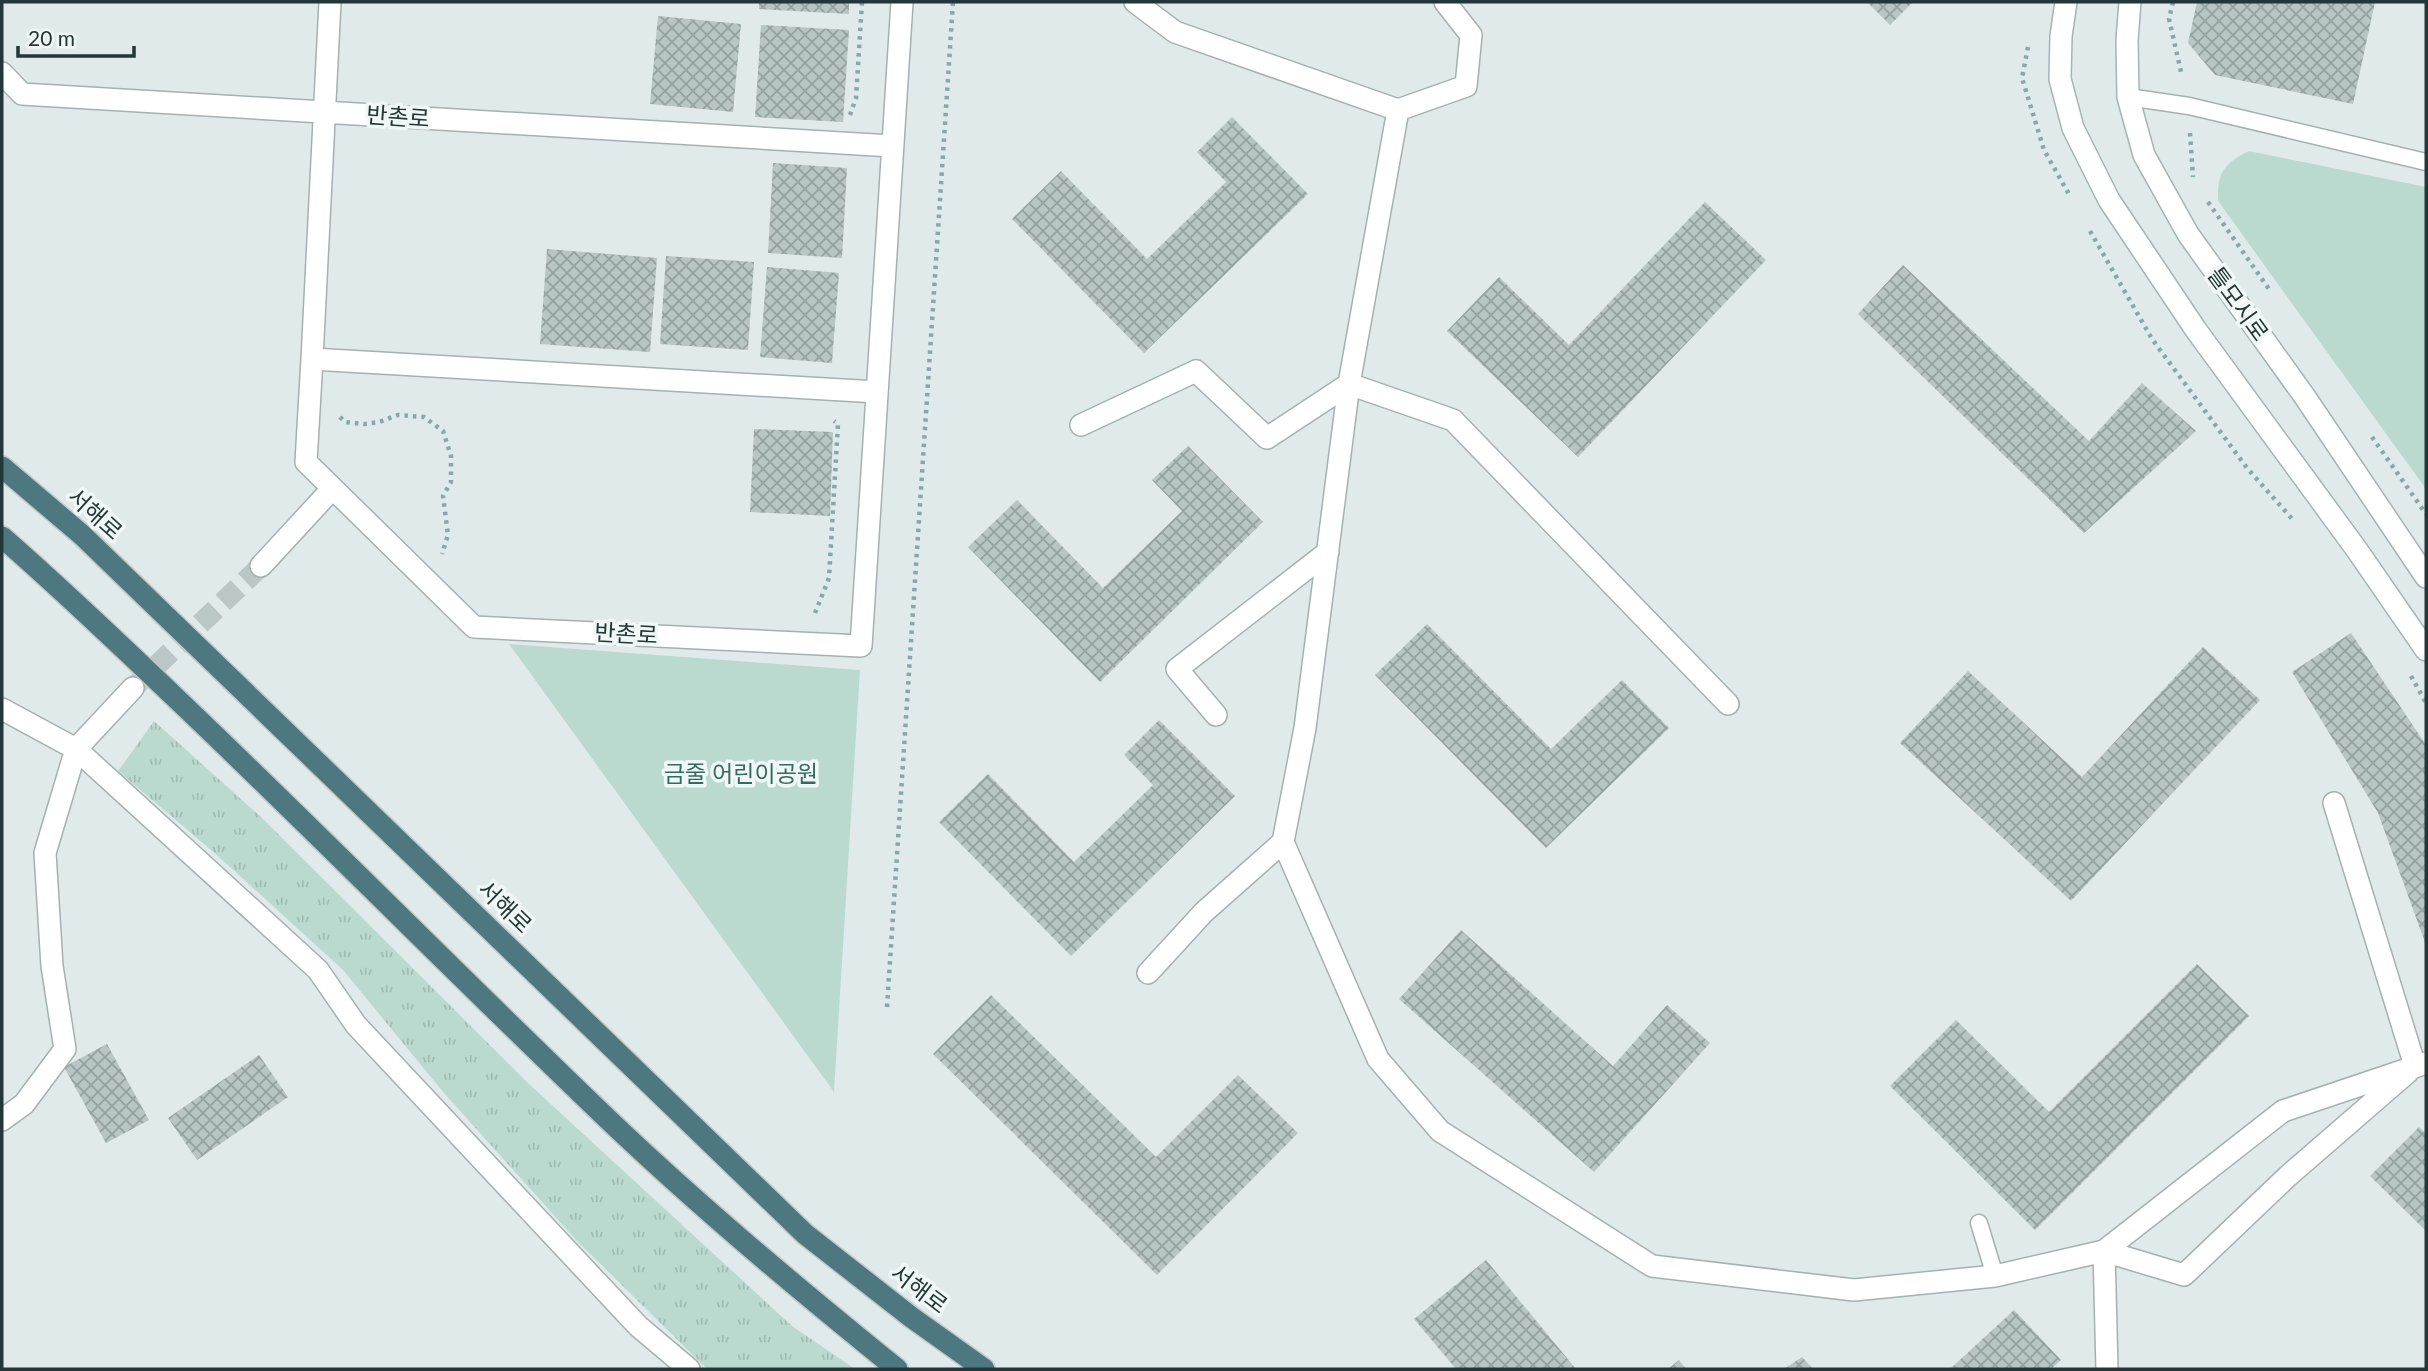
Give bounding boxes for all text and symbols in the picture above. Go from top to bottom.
scale bar [18,14,133,58]
text: 20 m [28,25,75,50]
street label: 반촌로 [365,100,431,132]
street label: 틀모시로 [2203,261,2275,346]
street label: 서해로 [63,482,129,545]
street label: 반촌로 [594,617,658,649]
park label: 금줄 어린이공원 [664,759,818,787]
street label: 서해로 [473,874,538,938]
street label: 서해로 [886,1258,953,1318]

